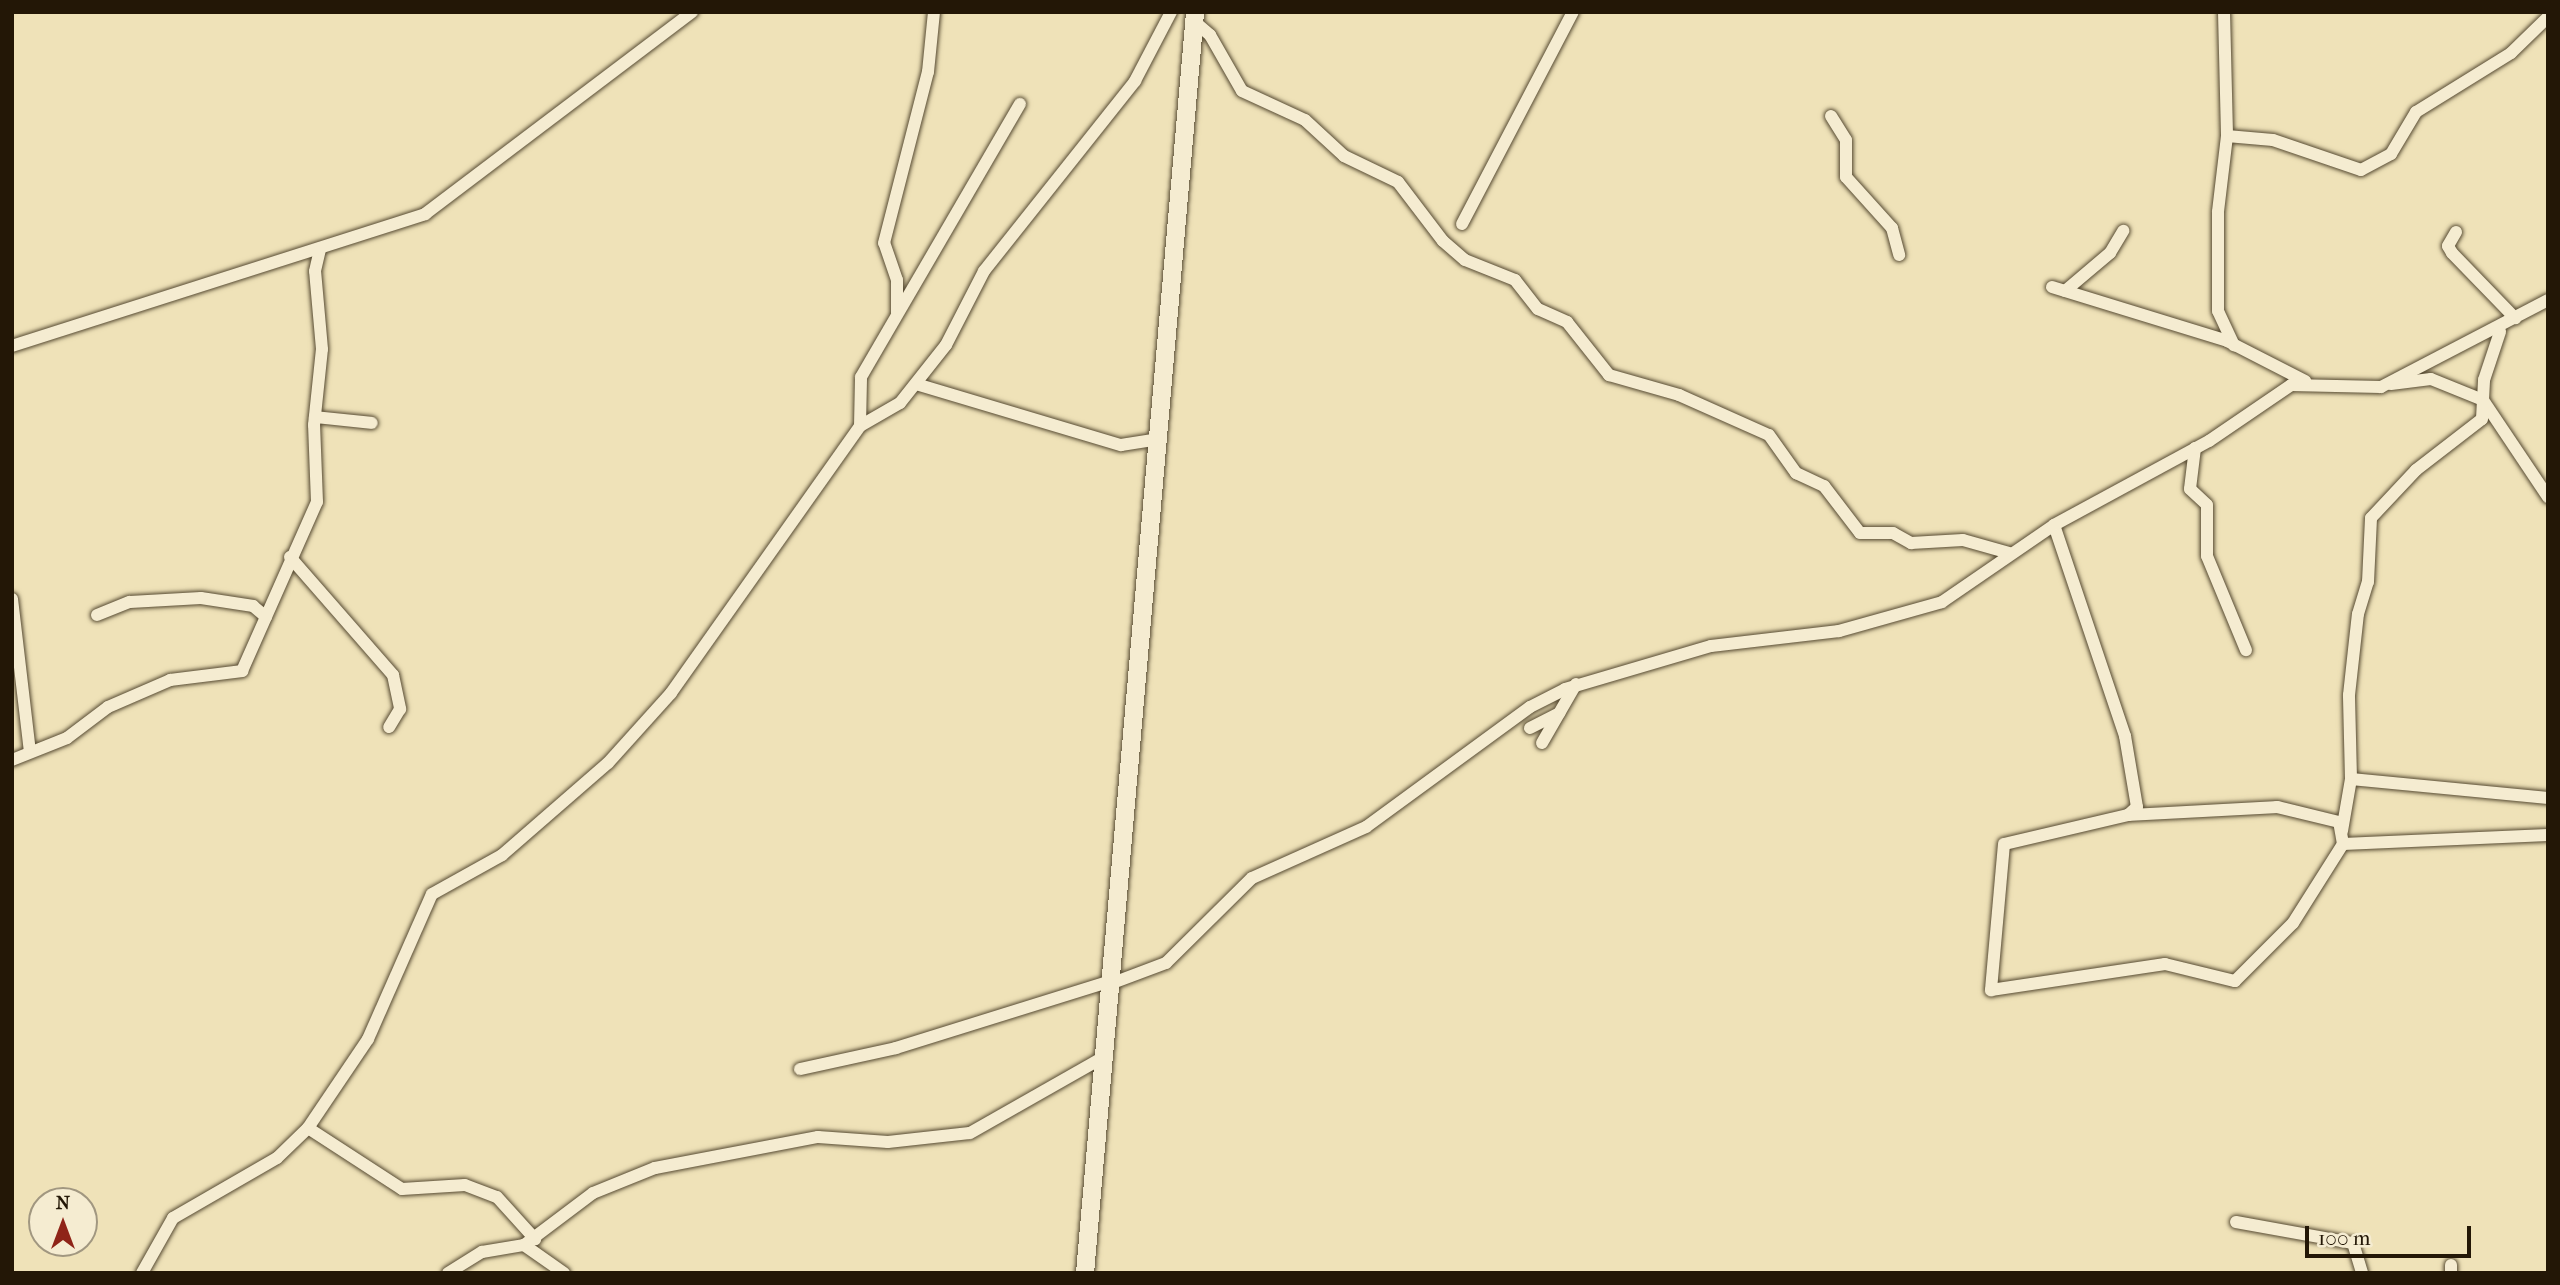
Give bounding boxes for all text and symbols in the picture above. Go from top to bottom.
north arrow [28,1187,98,1257]
text: N [56,1192,70,1214]
scale bar [2308,1212,2474,1256]
text: 100 m [2318,1226,2371,1250]

